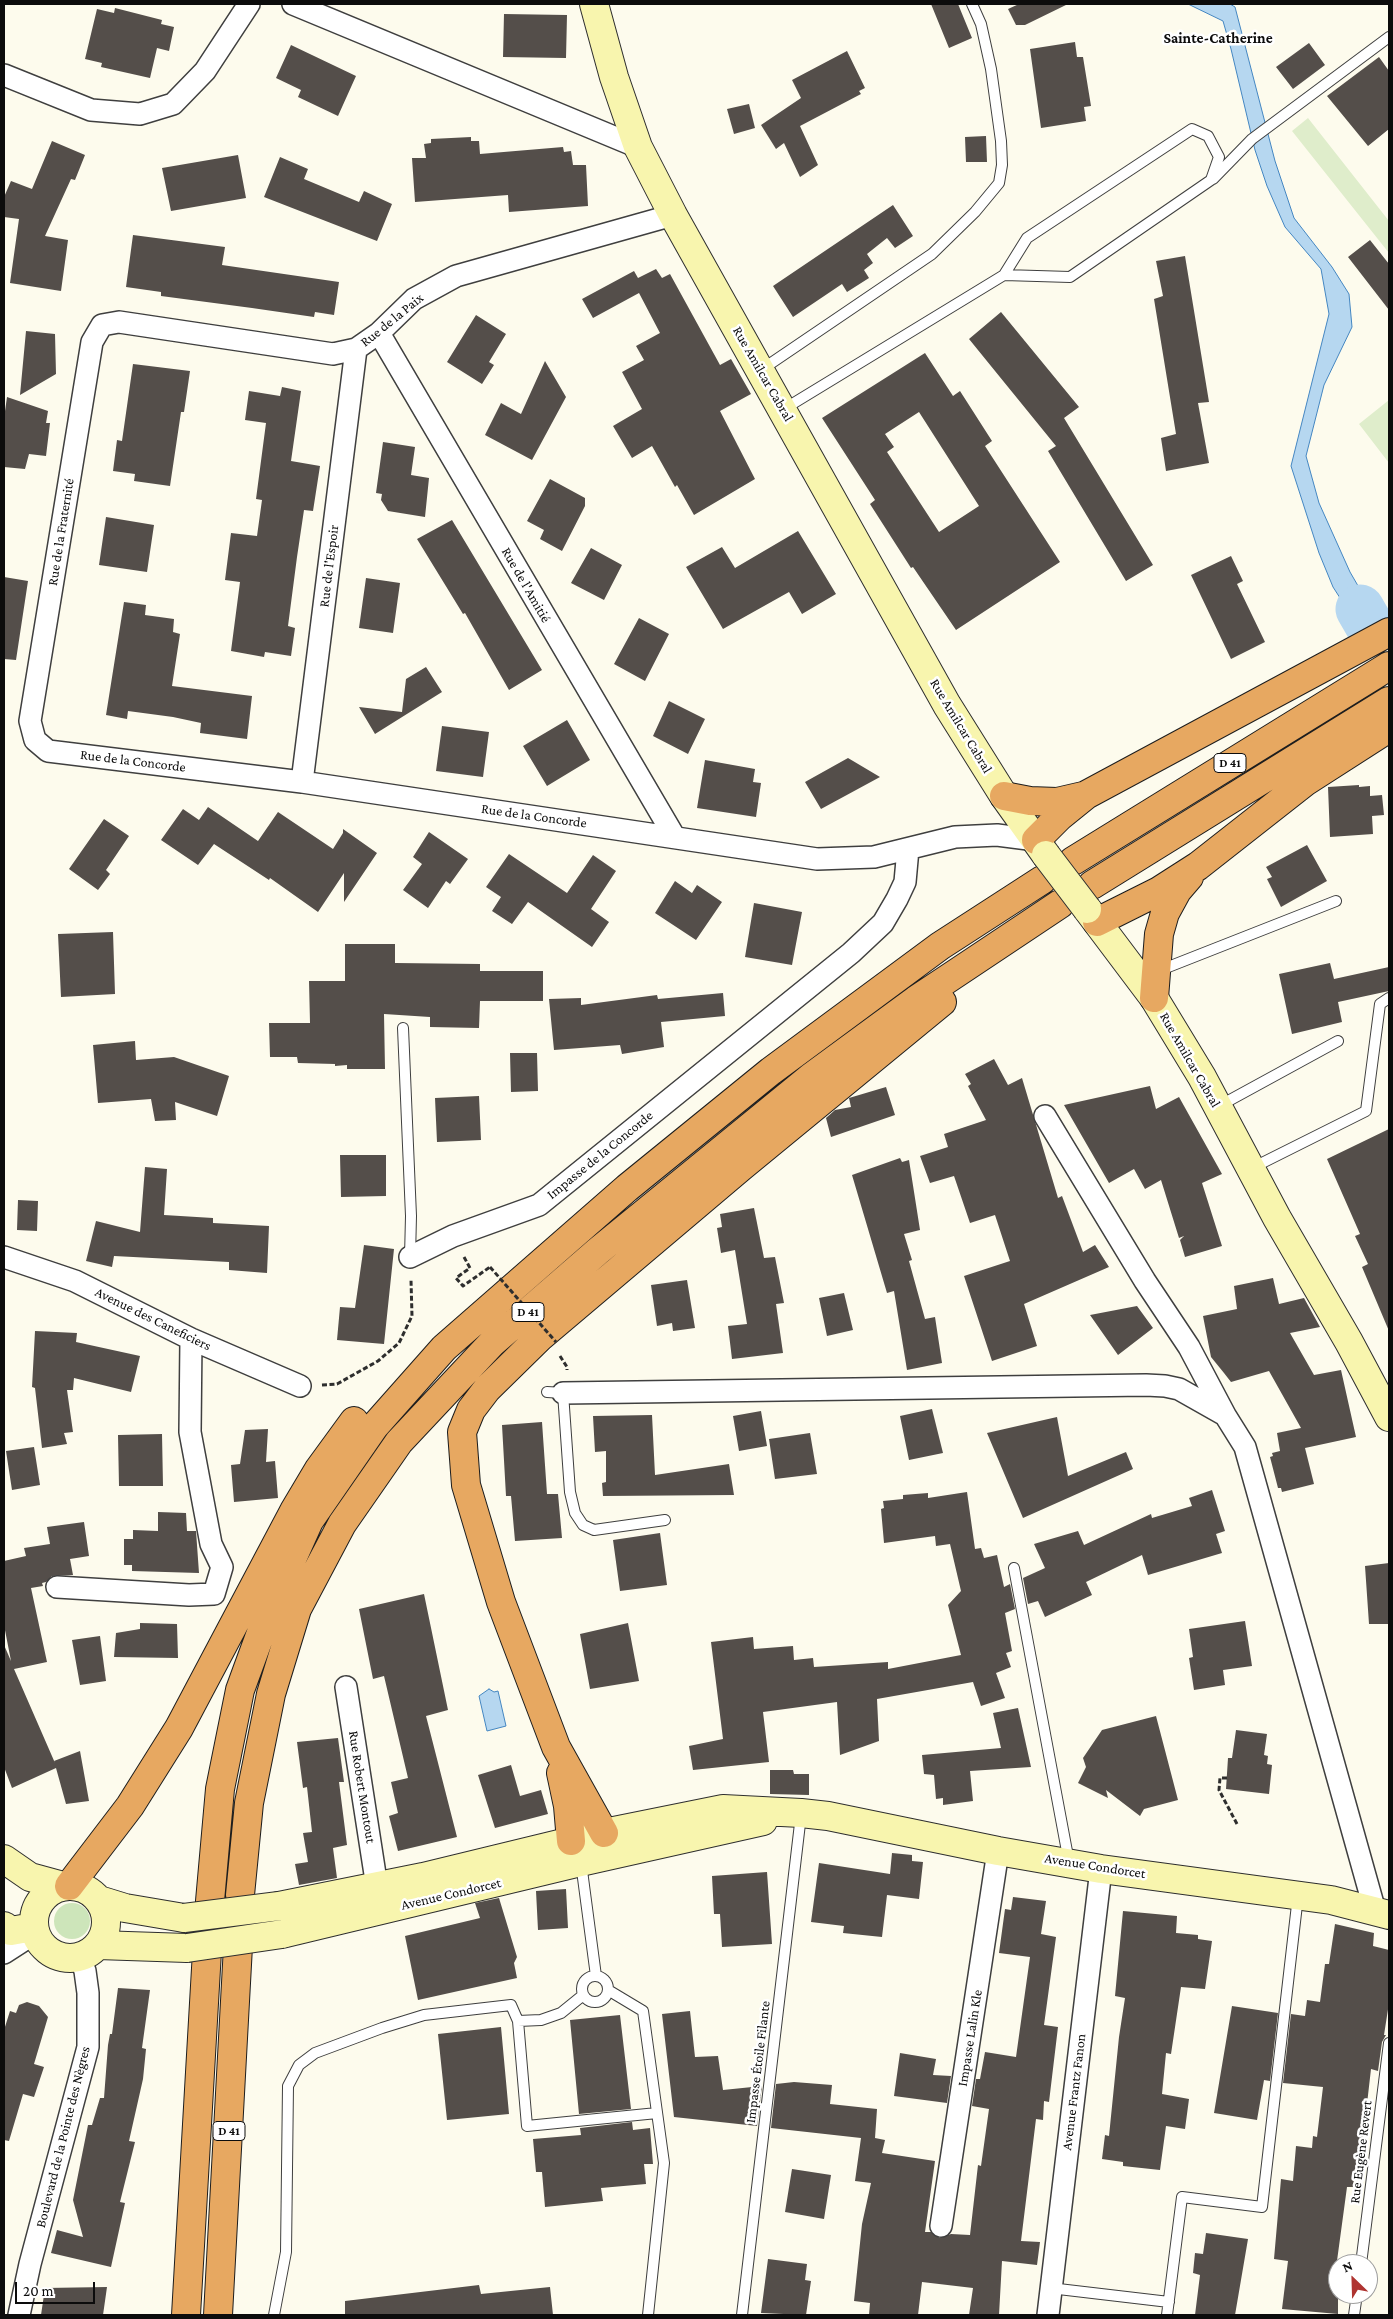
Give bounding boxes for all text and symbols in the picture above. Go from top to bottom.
district label: Sainte-Catherine [1163,29,1273,47]
street label: Rue de la Paix [357,289,427,351]
street label: Rue Amilcar Cabral [729,323,797,425]
street label: Rue de la Fraternité [44,477,78,587]
street label: Rue de l'Espoir [316,524,342,608]
street label: Rue de l'Amitié [498,544,554,626]
street label: Rue Amilcar Cabral [926,676,996,776]
street label: Rue de la Concorde [79,746,187,776]
road number: D 41 [1214,754,1246,772]
street label: Rue de la Concorde [480,800,588,832]
street label: Rue Amilcar Cabral [1156,1009,1224,1111]
street label: Impasse de la Concorde [544,1107,656,1203]
street label: Avenue des Caneficiers [92,1284,214,1354]
road number: D 41 [512,1302,544,1321]
street label: Rue Robert Montout [345,1730,379,1844]
street label: Avenue Condorcet [1043,1850,1147,1882]
street label: Avenue Condorcet [399,1874,503,1914]
street label: Impasse Lalin Kle [954,1988,986,2088]
street label: Impasse Étoile Filante [742,2000,774,2124]
street label: Avenue Frantz Fanon [1058,2033,1090,2151]
street label: Boulevard de la Pointe des Nègres [32,2045,94,2229]
street label: Rue Eugène Revert [1346,2100,1376,2204]
road number: D 41 [213,2122,245,2140]
north arrow [1328,2254,1378,2304]
text: N [1340,2257,1355,2275]
scale bar [18,2272,98,2304]
text: 20 m [23,2283,54,2299]

